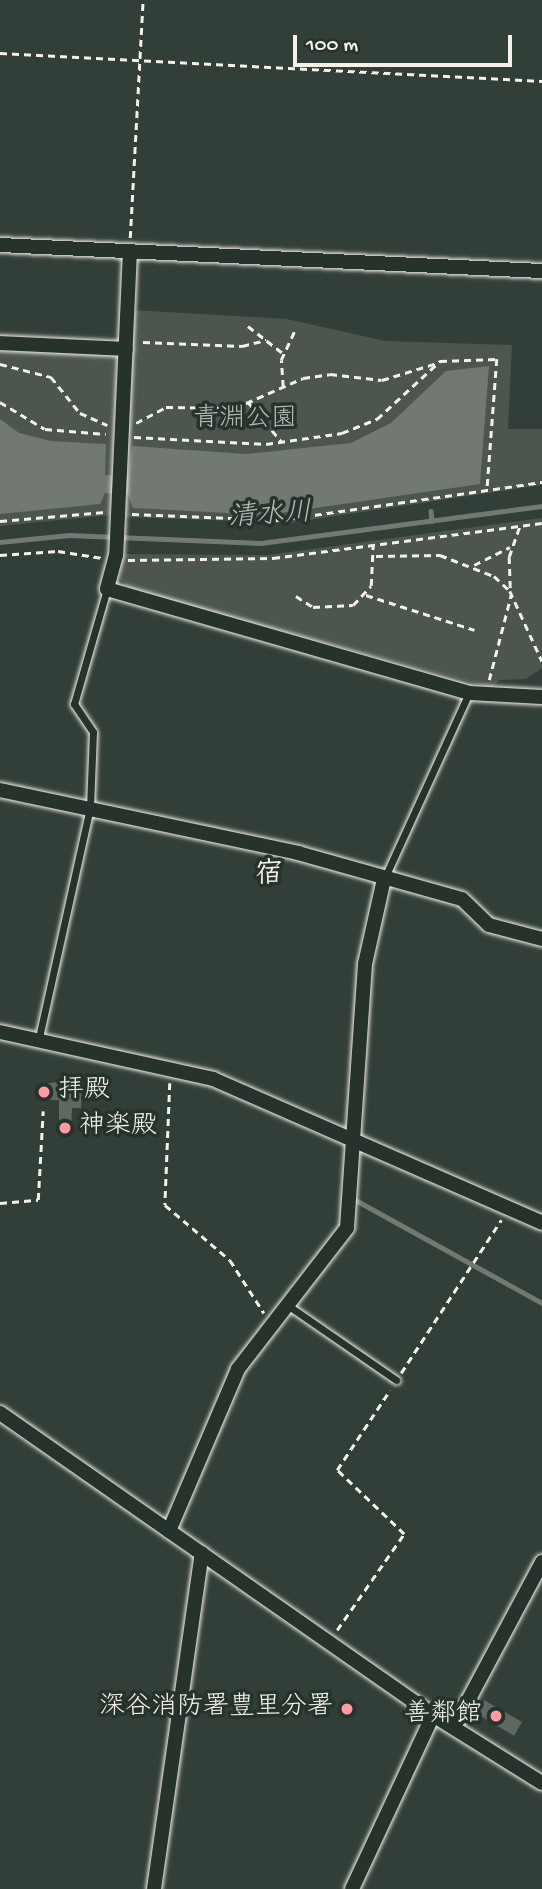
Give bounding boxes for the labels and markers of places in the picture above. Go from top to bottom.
place label: 拝殿 [58,1076,110,1108]
marker: 拝殿 [36,1084,52,1100]
place label: 神楽殿 [79,1112,157,1144]
marker: 神楽殿 [57,1120,73,1136]
place label: 深谷消防署豊里分署 [99,1693,333,1725]
place label: 善鄰館 [404,1700,482,1732]
marker: 深谷消防署豊里分署 [339,1701,355,1717]
marker: 善鄰館 [488,1708,504,1724]

